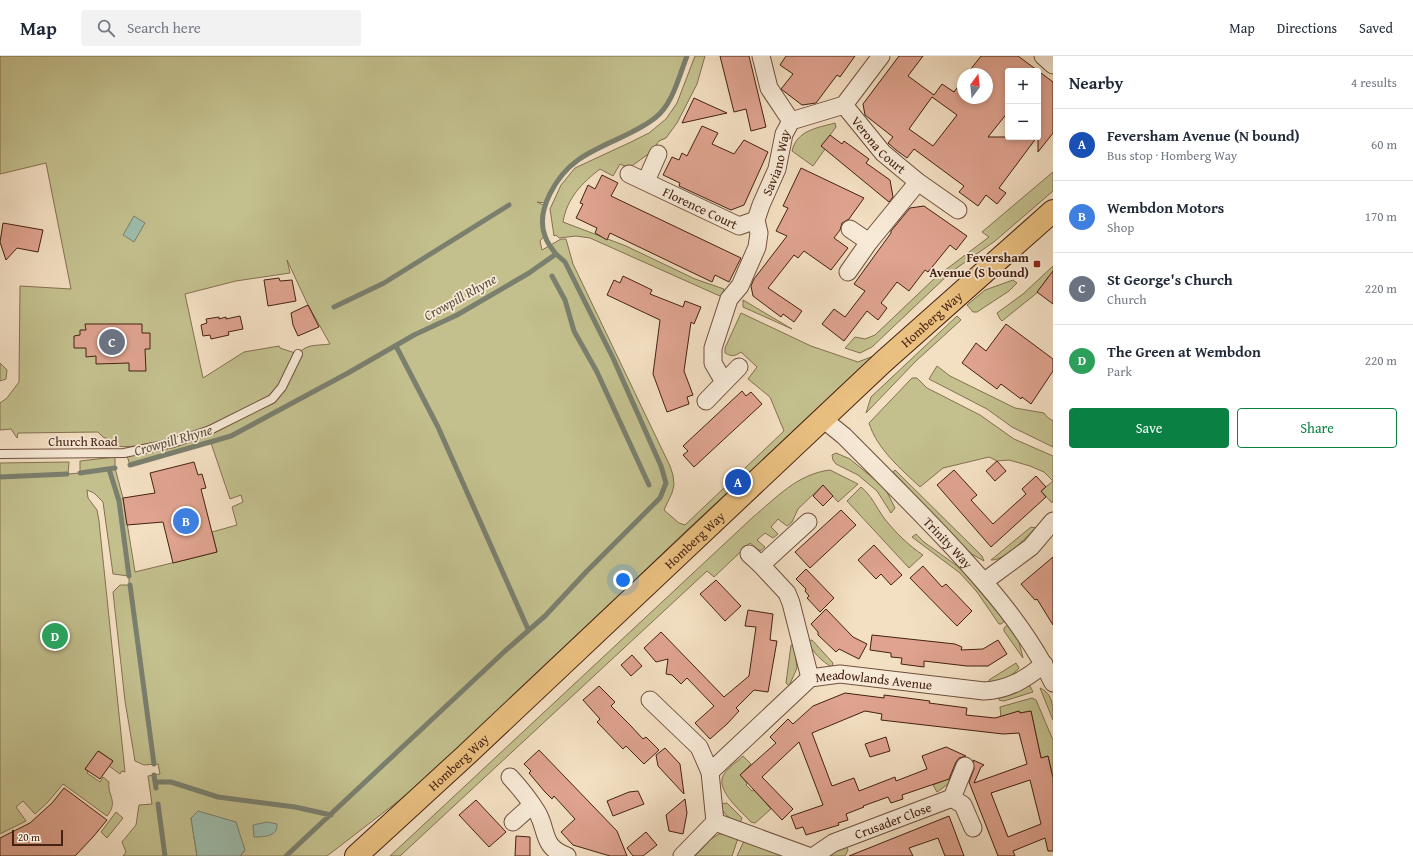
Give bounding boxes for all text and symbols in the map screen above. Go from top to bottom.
search box [81,10,361,46]
text: Map [20,14,57,42]
icon: search [95,17,117,39]
text: Search here [127,17,201,38]
text: Map [1229,18,1255,38]
text: Directions [1277,18,1337,38]
text: Saved [1359,18,1393,38]
north arrow [957,68,993,104]
map controls [1005,68,1041,140]
button: + [1005,68,1041,104]
text: Nearby [1069,70,1123,95]
text: 4 results [1351,73,1397,92]
button: − [1005,104,1041,140]
street label: Verona Court [847,112,910,179]
street label: Saviano Way [757,125,795,199]
text: Feversham Avenue (N bound) [1107,125,1300,146]
text: A [1078,135,1086,154]
text: 60 m [1371,135,1397,154]
text: Bus stop · Homberg Way [1107,146,1237,165]
street label: Florence Court [660,182,741,234]
text: Wembdon Motors [1107,197,1224,218]
text: B [1078,207,1086,226]
text: 170 m [1365,207,1397,226]
text: Shop [1107,218,1134,237]
place label: Feversham Avenue (S bound) [929,248,1030,282]
marker: Feversham Avenue (S bound) [1032,259,1042,269]
water label: Crowpill Rhyne [420,269,500,325]
text: St George's Church [1107,269,1233,290]
text: C [1078,279,1086,298]
text: 220 m [1365,279,1397,298]
street label: Homberg Way [897,287,967,352]
text: Church [1107,290,1146,309]
pin: C [99,327,125,357]
text: The Green at Wembdon [1107,341,1261,362]
text: D [1078,351,1086,370]
text: 220 m [1365,351,1397,370]
text: Park [1107,362,1132,381]
button: Save [1069,408,1229,448]
button: Share [1237,408,1397,448]
water label: Crowpill Rhyne [132,419,215,461]
street label: Church Road [48,432,118,451]
pin: A [725,467,751,497]
pin: B [173,506,199,536]
street label: Homberg Way [660,507,729,573]
street label: Trinity Way [919,513,977,573]
your location [613,570,633,590]
pin: D [42,621,68,651]
street label: Meadowlands Avenue [814,665,933,695]
street label: Homberg Way [424,729,494,795]
street label: Crusader Close [852,798,934,844]
scale bar [12,828,63,847]
text: 20 m [18,829,40,845]

